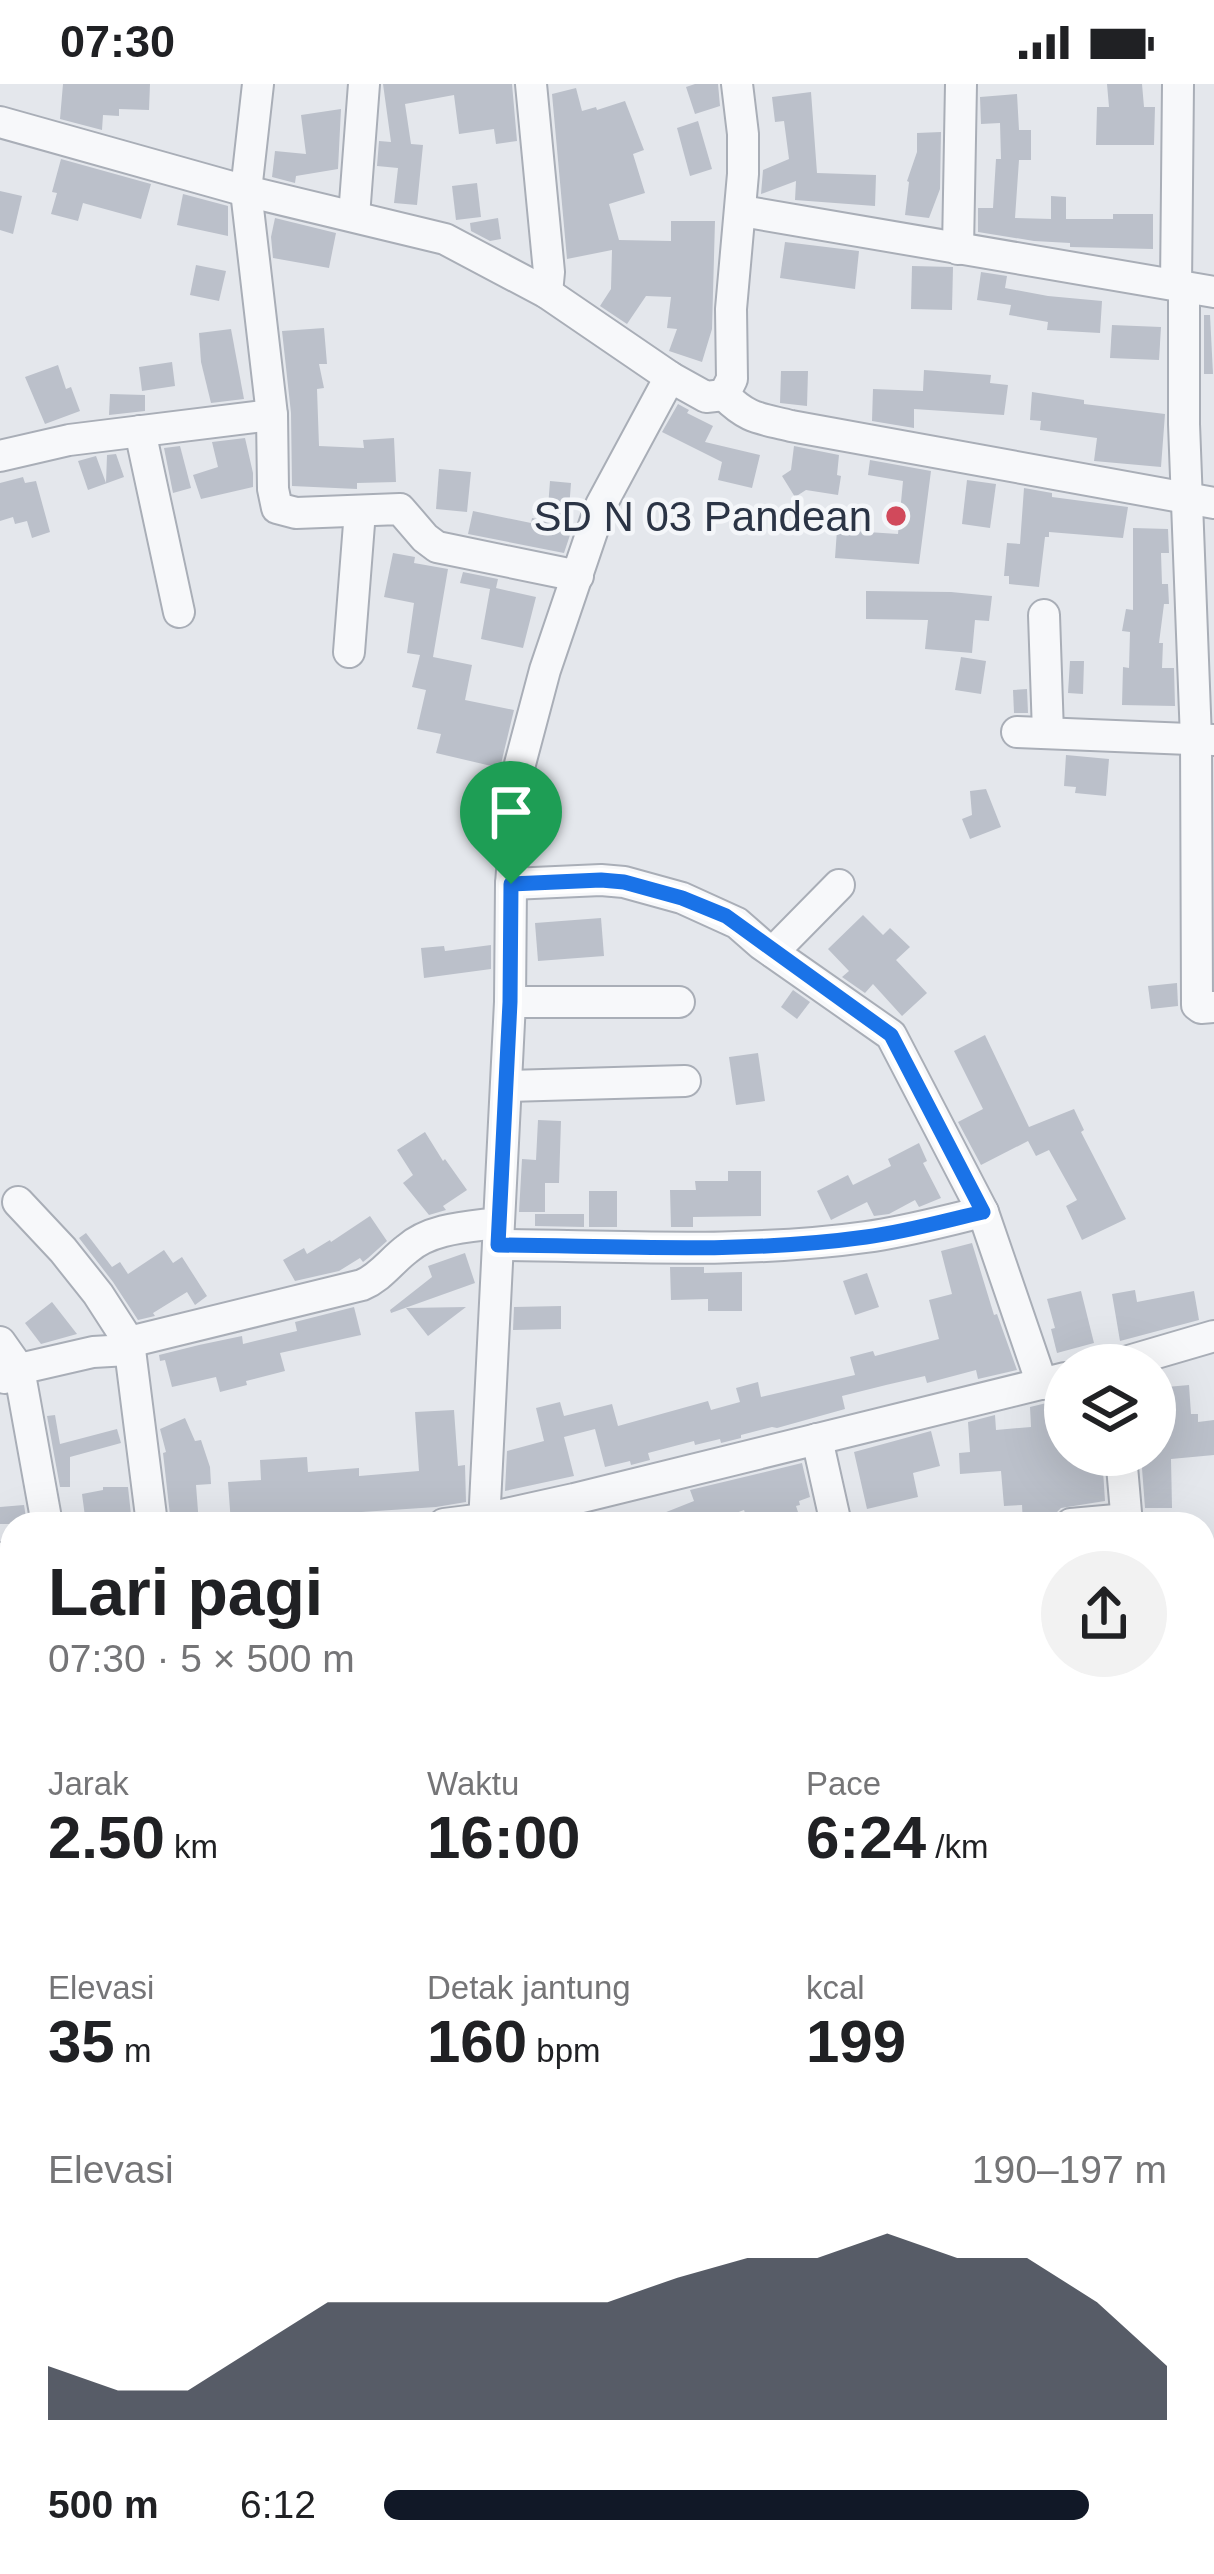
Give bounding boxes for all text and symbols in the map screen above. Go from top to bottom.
text: 07:30 [60,16,175,67]
place label: SD N 03 Pandean [533,493,872,540]
marker: SD N 03 Pandean [883,503,909,529]
pin [460,761,562,884]
icon: arrive [478,779,544,845]
map controls [1044,1344,1176,1476]
button: layers [1044,1344,1176,1476]
button: share [1041,1551,1167,1677]
text: Lari pagi [48,1555,323,1629]
text: 07:30 · 5 × 500 m [48,1637,355,1680]
text: Jarak [48,1765,129,1802]
text: Waktu [427,1765,519,1802]
text: Pace [806,1765,881,1802]
text: 2.50 [48,1804,165,1871]
text: 16:00 [427,1804,580,1871]
text: 6:24 [806,1804,926,1871]
text: km [165,1828,218,1865]
text: /km [926,1828,988,1865]
text: Elevasi [48,1969,154,2006]
text: Detak jantung [427,1969,631,2006]
text: kcal [806,1969,865,2006]
text: 35 [48,2008,115,2075]
text: 160 [427,2008,527,2075]
text: 199 [806,2008,906,2075]
text: m [115,2032,151,2069]
text: bpm [527,2032,600,2069]
text: Elevasi [48,2148,174,2191]
text: 190–197 m [972,2148,1167,2191]
text: 500 m [48,2483,159,2526]
text: 6:12 [240,2483,316,2526]

